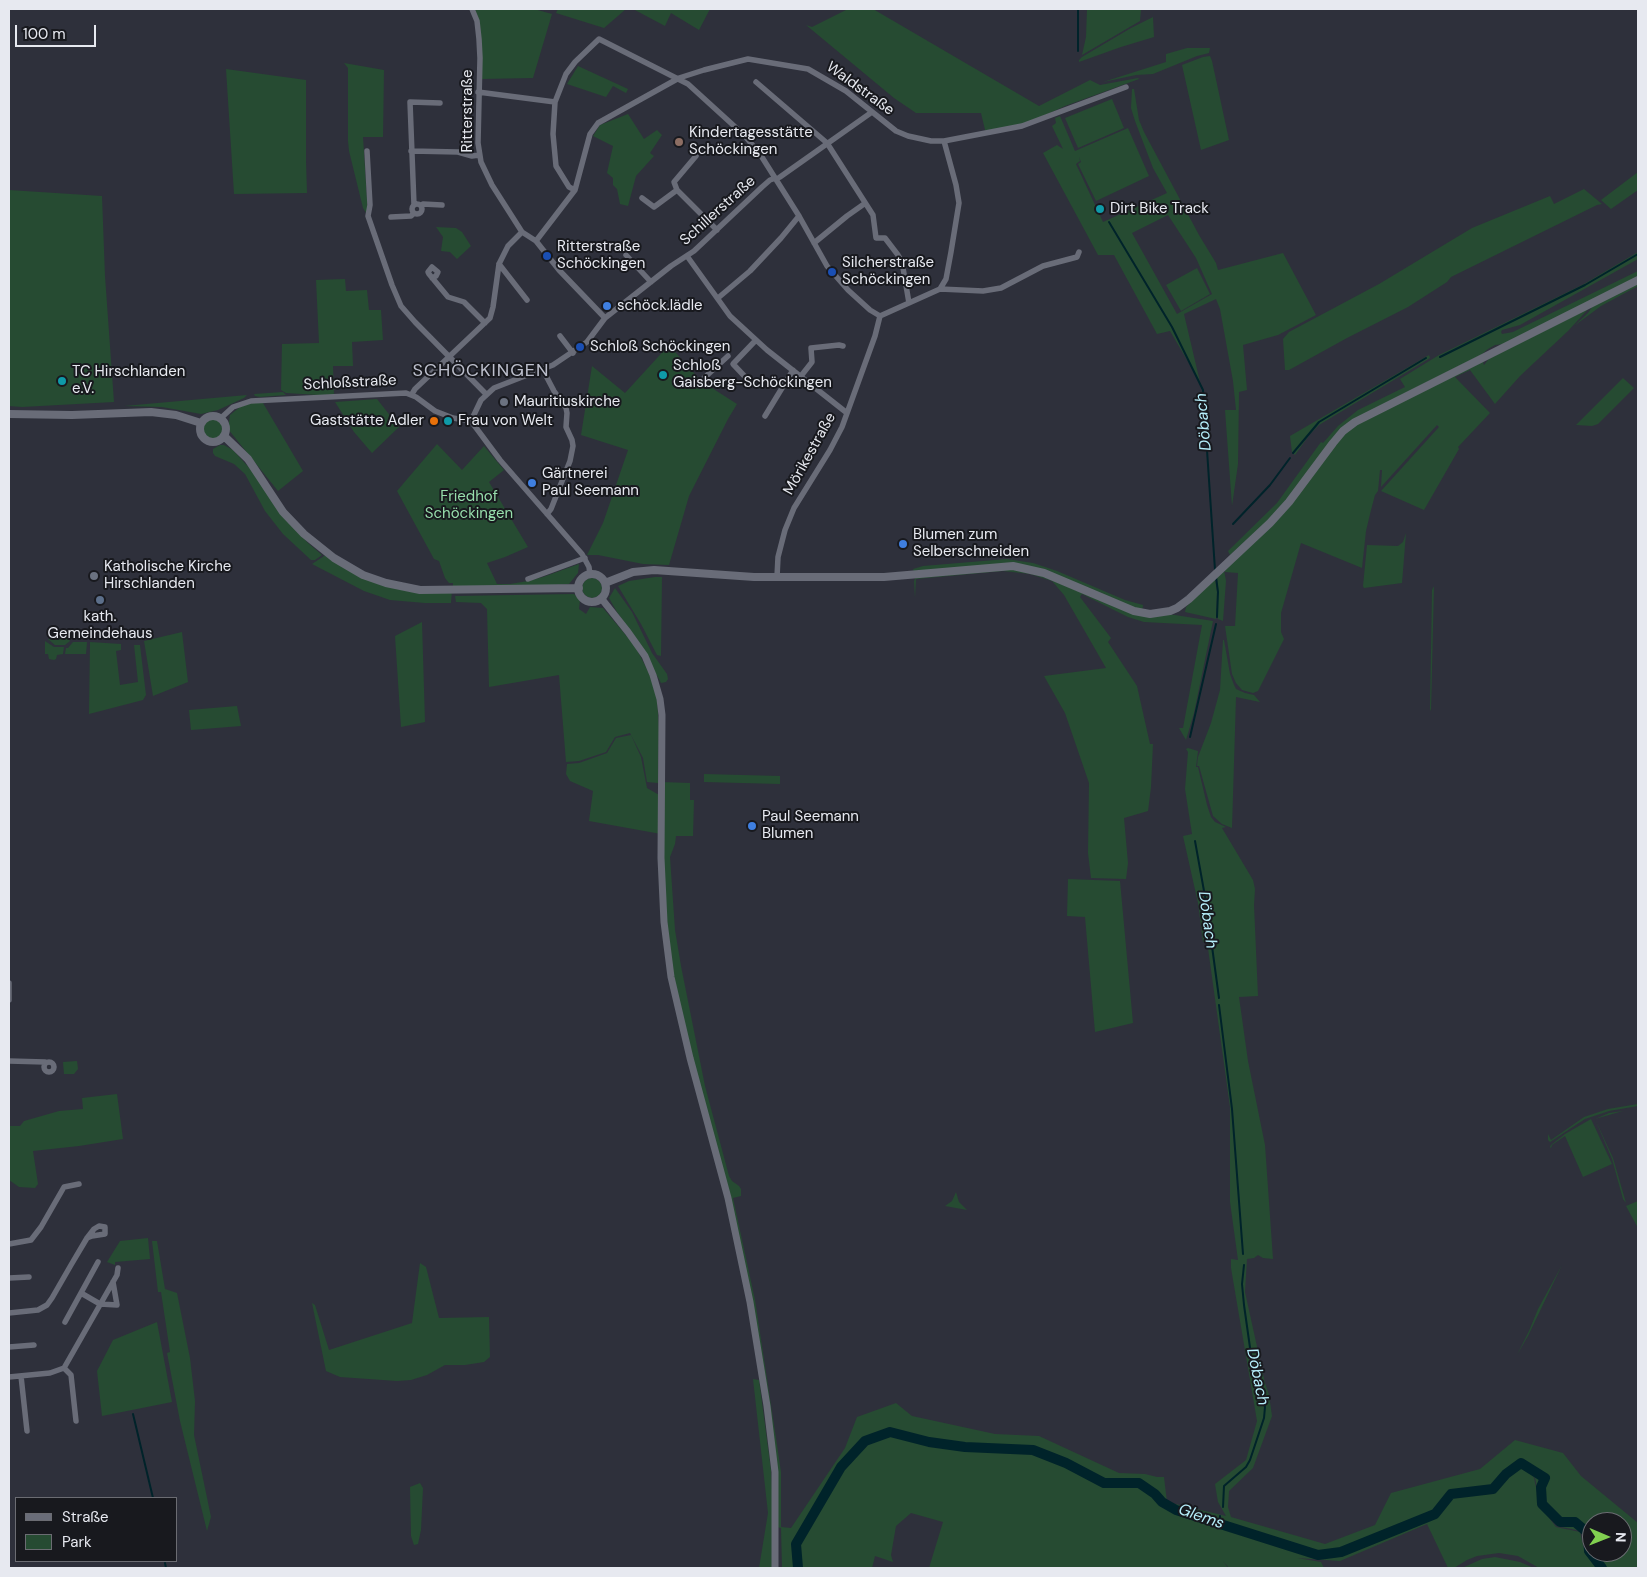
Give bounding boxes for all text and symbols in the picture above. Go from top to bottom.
scale bar [18,15,99,47]
text: 100 m [23,24,66,44]
street label: Waldstraße [822,58,898,120]
street label: Ritterstraße [459,69,477,153]
place label: Kindertagesstätte Schöckingen [689,124,813,159]
marker: Kindertagesstätte Schöckingen [673,136,685,148]
street label: Schillerstraße [677,172,759,250]
place label: Dirt Bike Track [1110,200,1209,218]
marker: Dirt Bike Track [1094,203,1106,215]
place label: Ritterstraße Schöckingen [557,238,645,273]
marker: Ritterstraße Schöckingen [541,250,553,262]
place label: Silcherstraße Schöckingen [842,254,934,289]
marker: Silcherstraße Schöckingen [826,266,838,278]
place label: schöck.lädle [617,297,703,315]
marker: schöck.lädle [601,300,613,312]
place label: Schloß Schöckingen [590,338,730,356]
marker: Schloß Schöckingen [574,341,586,353]
place label: Schloß Gaisberg-Schöckingen [673,357,832,392]
district label: SCHÖCKINGEN [411,360,551,382]
place label: TC Hirschlanden e.V. [72,363,185,398]
marker: Schloß Gaisberg-Schöckingen [657,369,669,381]
street label: Schloßstraße [303,372,397,394]
marker: TC Hirschlanden e.V. [56,375,68,387]
water label: Döbach [1192,392,1216,452]
place label: Mauritiuskirche [514,393,620,411]
marker: Mauritiuskirche [498,396,510,408]
street label: Mörikestraße [780,410,840,498]
place label: Gaststätte Adler [310,412,424,430]
place label: Frau von Welt [458,412,553,430]
marker: Gaststätte Adler [428,415,440,427]
marker: Frau von Welt [442,415,454,427]
place label: Gärtnerei Paul Seemann [542,465,639,500]
marker: Gärtnerei Paul Seemann [526,477,538,489]
park label: Friedhof Schöckingen [425,488,513,523]
place label: Blumen zum Selberschneiden [913,526,1029,561]
marker: Blumen zum Selberschneiden [897,538,909,550]
place label: Katholische Kirche Hirschlanden [104,558,231,593]
marker: Katholische Kirche Hirschlanden [88,570,100,582]
marker: kath. Gemeindehaus [94,594,106,606]
place label: kath. Gemeindehaus [48,608,152,643]
place label: Paul Seemann Blumen [762,808,859,843]
marker: Paul Seemann Blumen [746,820,758,832]
water label: Döbach [1193,890,1221,950]
water label: Döbach [1242,1347,1272,1407]
legend [15,1497,178,1562]
water label: Glems [1176,1500,1226,1534]
text: Straße [62,1507,109,1527]
north arrow [1582,1512,1632,1562]
text: Park [62,1532,92,1552]
text: N [1612,1532,1630,1543]

